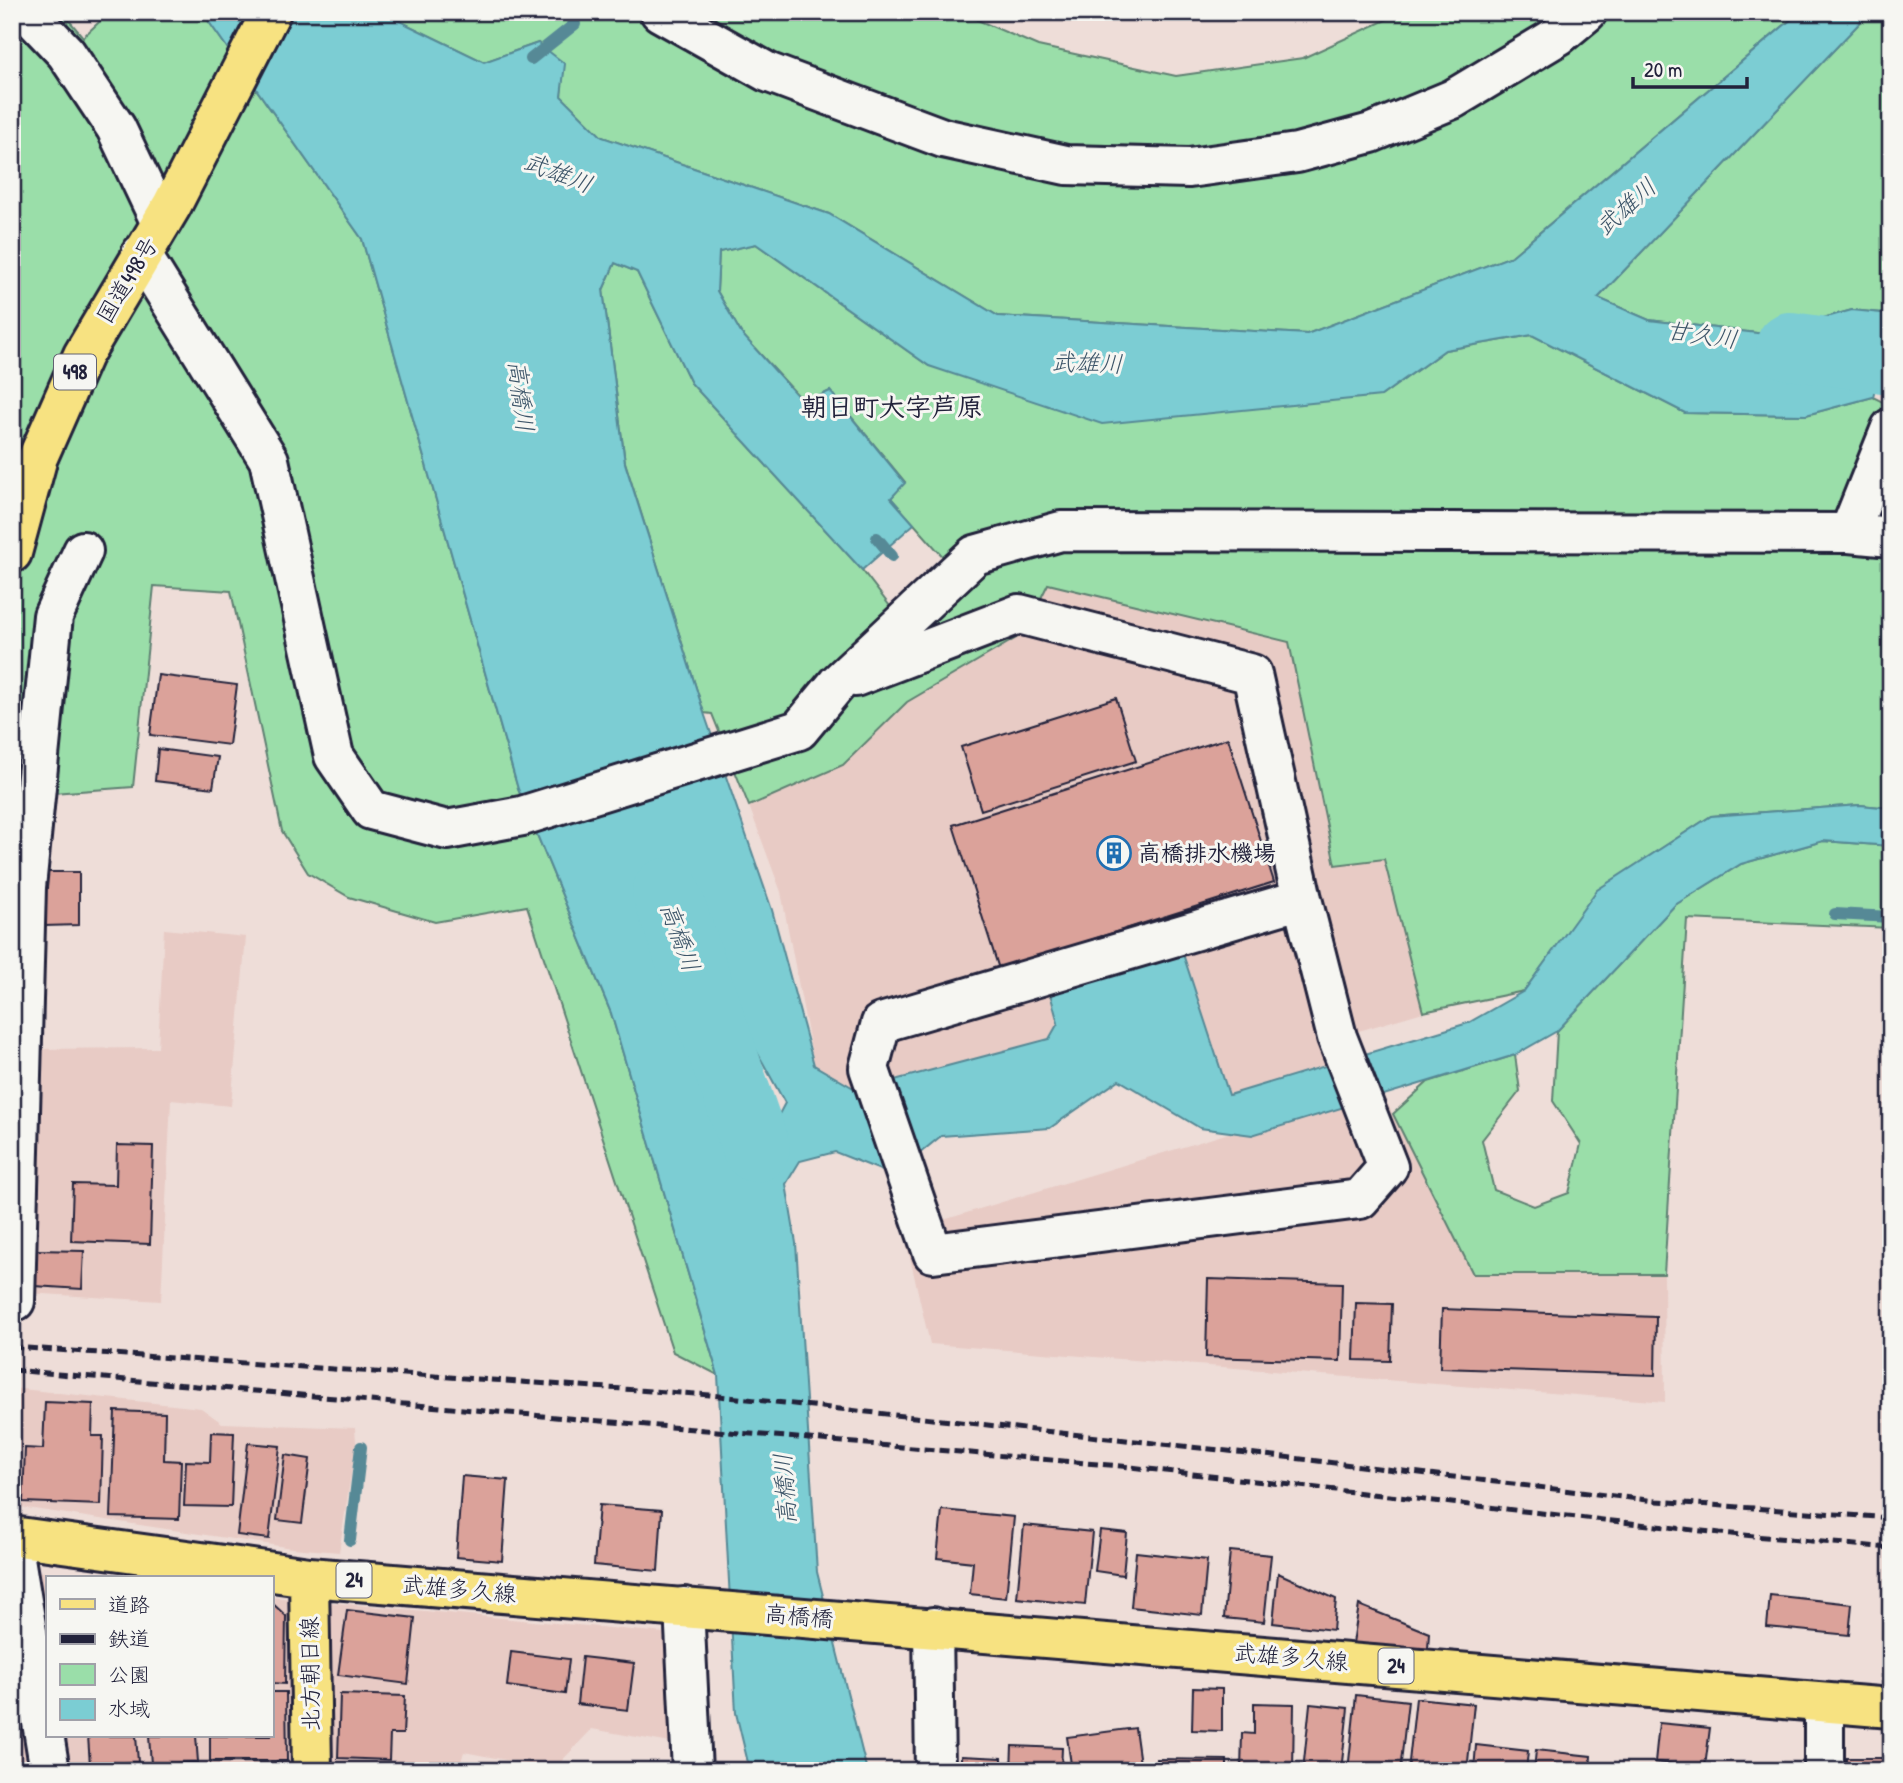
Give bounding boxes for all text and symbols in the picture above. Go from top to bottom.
scale bar [1633,46,1747,90]
text: 20 m [1644,55,1682,84]
water label: 武雄川 [519,144,598,200]
water label: 武雄川 [1588,170,1663,242]
street label: 国道498号 [89,231,165,329]
water label: 甘久川 [1664,313,1740,355]
water label: 武雄川 [1050,345,1124,379]
road number: 498 [54,354,96,390]
water label: 高橋川 [502,358,542,434]
district label: 朝日町大字芦原 [801,389,983,424]
building icon: 高橋排水機場 [1095,834,1133,872]
place label: 高橋排水機場 [1138,837,1276,868]
water label: 高橋川 [654,897,708,976]
water label: 高橋川 [766,1452,802,1526]
road number: 24 [336,1562,372,1598]
street label: 武雄多久線 [400,1568,518,1609]
legend [46,1576,273,1738]
text: 道路 [108,1590,150,1619]
street label: 高橋橋 [763,1597,835,1634]
street label: 北方朝日線 [293,1616,326,1732]
text: 鉄道 [108,1624,150,1653]
street label: 武雄多久線 [1232,1636,1350,1677]
road number: 24 [1378,1648,1414,1684]
text: 公園 [108,1660,150,1689]
text: 水域 [108,1694,150,1723]

